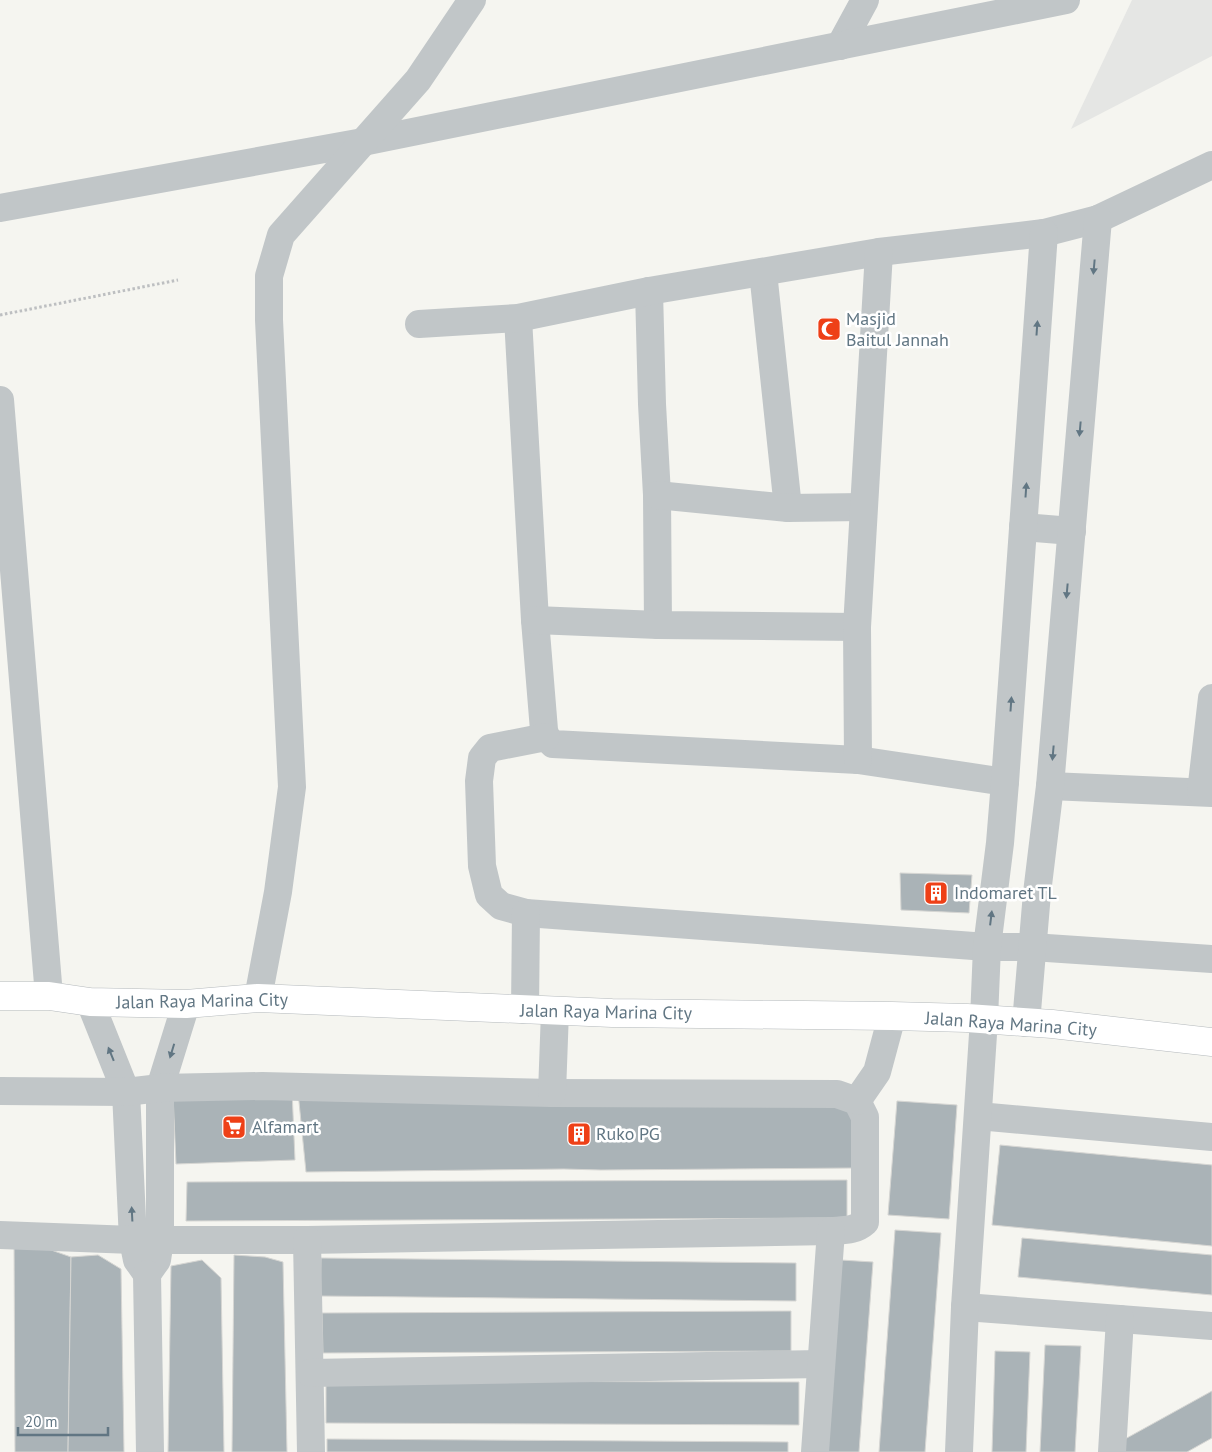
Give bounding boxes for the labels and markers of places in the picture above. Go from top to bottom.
place label: Masjid Baitul Jannah [846,307,949,351]
mosque icon: Masjid Baitul Jannah [816,316,842,342]
building icon: Indomaret TL [923,880,949,906]
place label: Indomaret TL [954,881,1057,904]
supermarket icon: Alfamart [221,1114,247,1140]
place label: Alfamart [252,1115,319,1138]
building icon: Ruko PG [566,1121,592,1147]
place label: Ruko PG [596,1122,660,1145]

